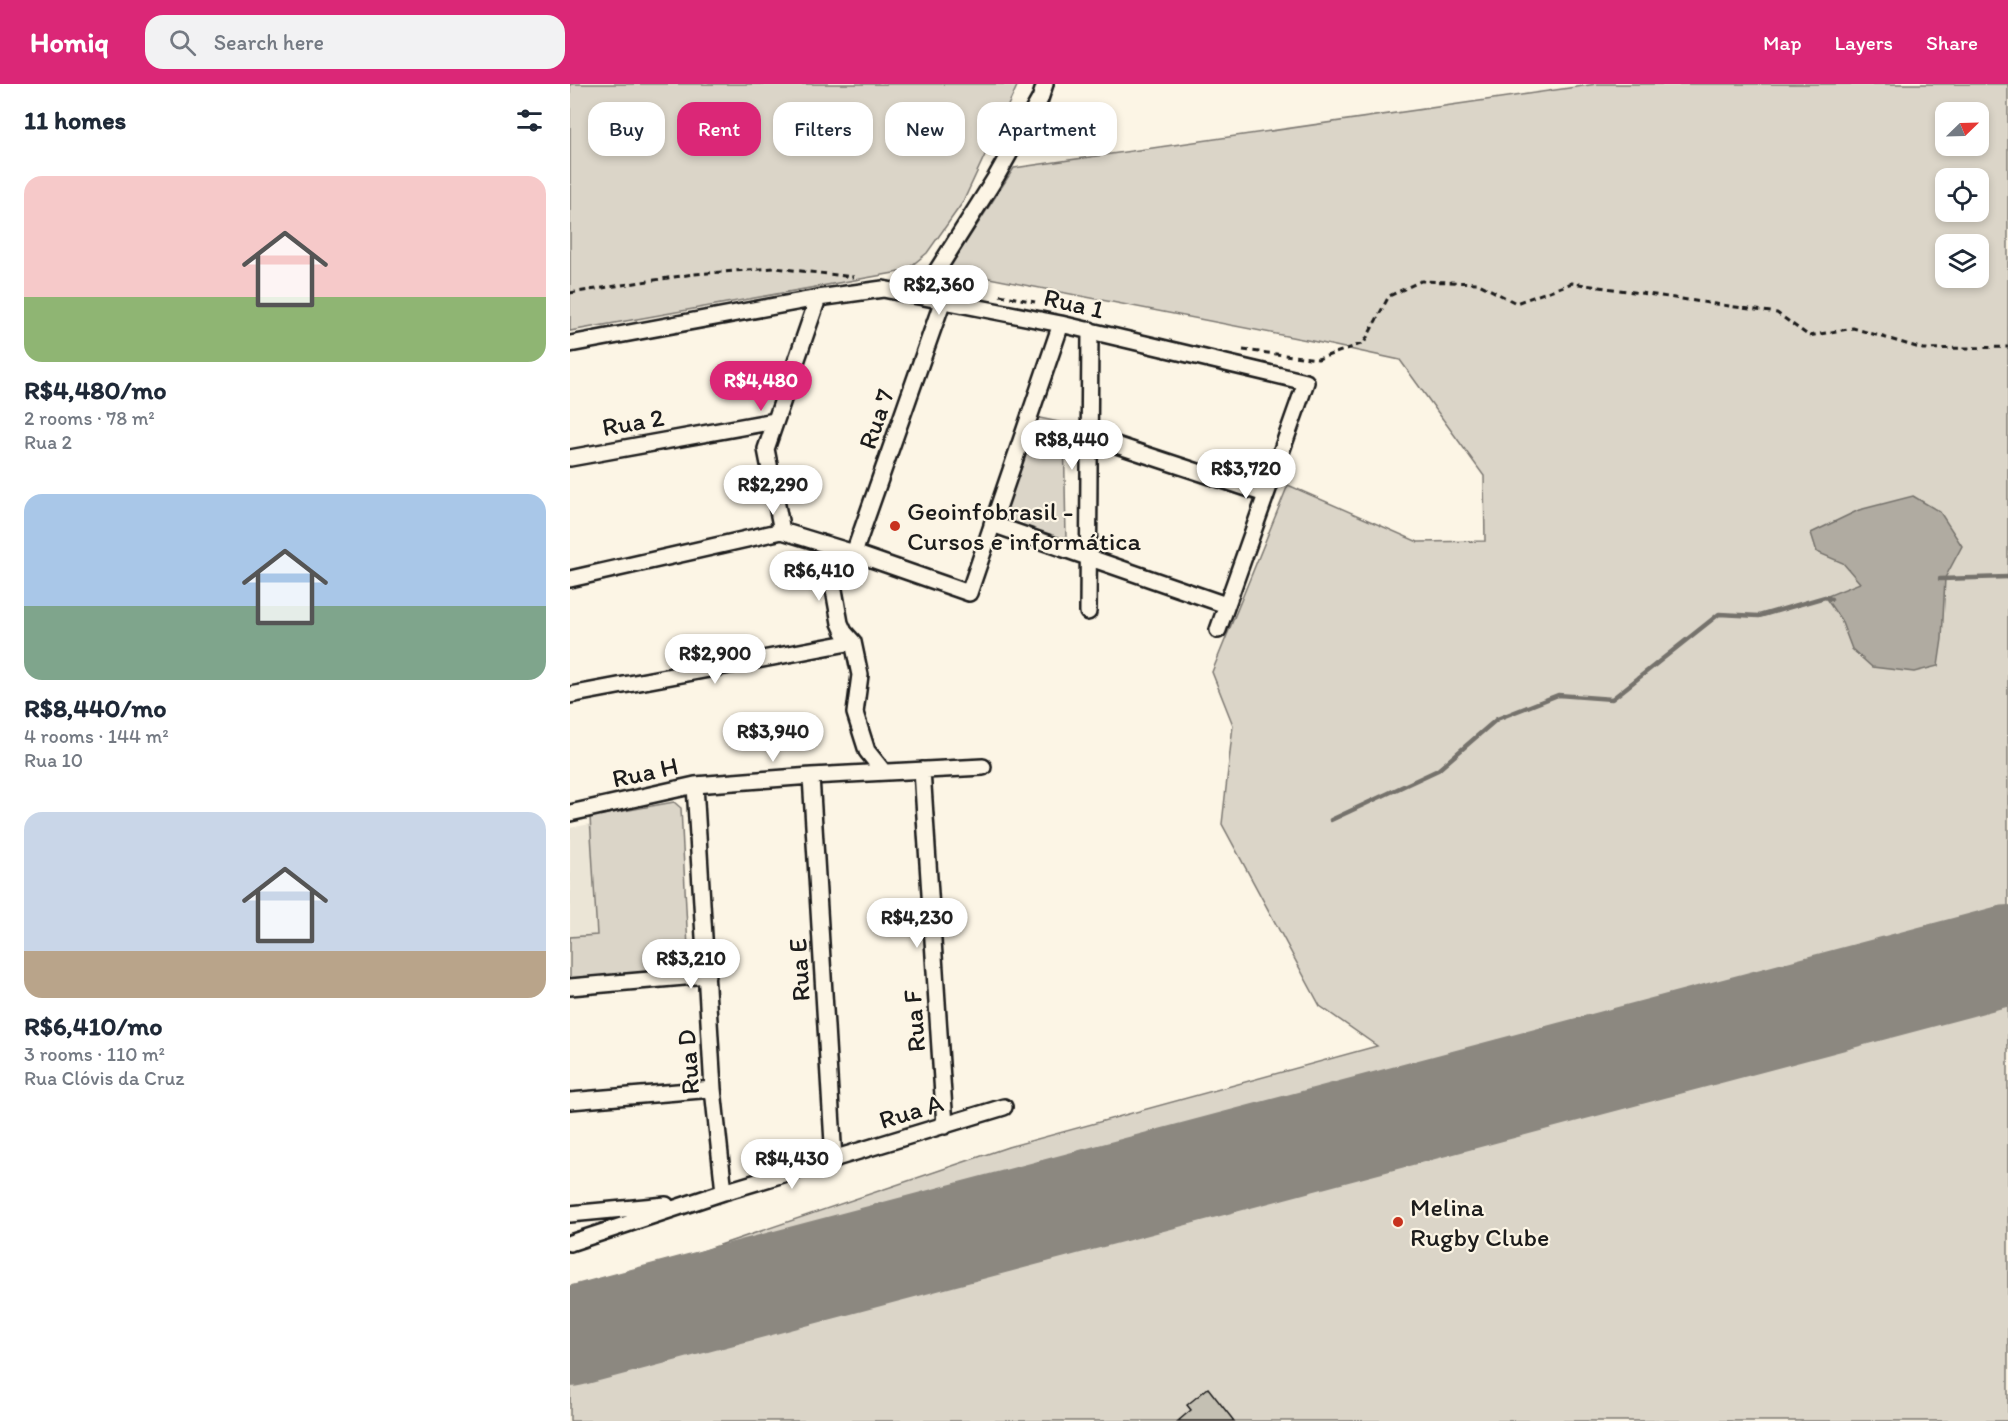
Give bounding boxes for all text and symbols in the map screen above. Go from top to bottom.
search box [145,15,565,69]
text: Homiq [30,25,109,59]
icon: search [166,26,199,59]
text: Search here [214,29,324,56]
text: Map [1763,30,1802,55]
text: Layers [1835,30,1893,55]
text: Share [1926,30,1978,55]
chip: Buy [588,102,665,156]
chip: Rent [677,102,761,156]
chip: Filters [773,102,873,156]
chip: New [885,102,965,156]
chip: Apartment [977,102,1117,156]
north arrow [1935,102,1989,156]
map controls [1935,102,1989,288]
text: 11 homes [24,104,126,136]
icon: filters [513,104,546,137]
button: locate [1935,168,1989,222]
icon: home [231,215,339,323]
button: layers [1935,234,1989,288]
pin: R$2,360 [884,265,994,316]
text: R$2,360 [903,272,975,296]
street label: Rua 1 [1041,281,1107,325]
pin: R$4,480 [706,361,816,412]
text: R$4,480 [724,368,798,392]
text: R$4,480/mo [24,374,167,406]
street label: Rua 7 [851,385,901,453]
street label: Rua 2 [599,401,667,443]
text: 2 rooms · 78 m² [24,406,155,430]
pin: R$8,440 [1017,420,1127,471]
text: R$8,440 [1035,427,1109,451]
text: Rua 2 [24,430,72,454]
pin: R$3,720 [1191,449,1301,500]
text: R$3,720 [1211,456,1281,480]
pin: R$2,290 [718,465,828,516]
text: R$2,290 [738,472,808,496]
place label: Geoinfobrasil - Cursos e informática [907,495,1142,557]
marker: Geoinfobrasil - Cursos e informática [888,519,902,533]
icon: home [231,533,339,641]
pin: R$6,410 [764,551,874,602]
text: R$6,410 [783,558,855,582]
pin: R$2,900 [660,634,770,685]
text: R$2,900 [679,641,751,665]
text: R$8,440/mo [24,692,167,724]
pin: R$3,940 [718,712,828,763]
text: R$3,940 [737,719,809,743]
text: 4 rooms · 144 m² [24,724,169,748]
text: Rua 10 [24,748,83,772]
street label: Rua H [609,749,681,795]
icon: home [231,851,339,959]
pin: R$4,230 [862,898,972,949]
text: R$4,230 [881,905,953,929]
street label: Rua E [781,938,817,1002]
pin: R$3,210 [636,939,746,990]
text: R$3,210 [656,946,726,970]
street label: Rua F [896,988,932,1053]
text: R$6,410/mo [24,1010,163,1042]
street label: Rua D [670,1028,706,1096]
text: 3 rooms · 110 m² [24,1042,165,1066]
text: Rua Clóvis da Cruz [24,1066,185,1090]
street label: Rua A [875,1086,947,1136]
pin: R$4,430 [737,1139,847,1190]
text: R$4,430 [755,1146,829,1170]
place label: Melina Rugby Clube [1410,1191,1549,1253]
marker: Melina Rugby Clube [1391,1215,1405,1229]

